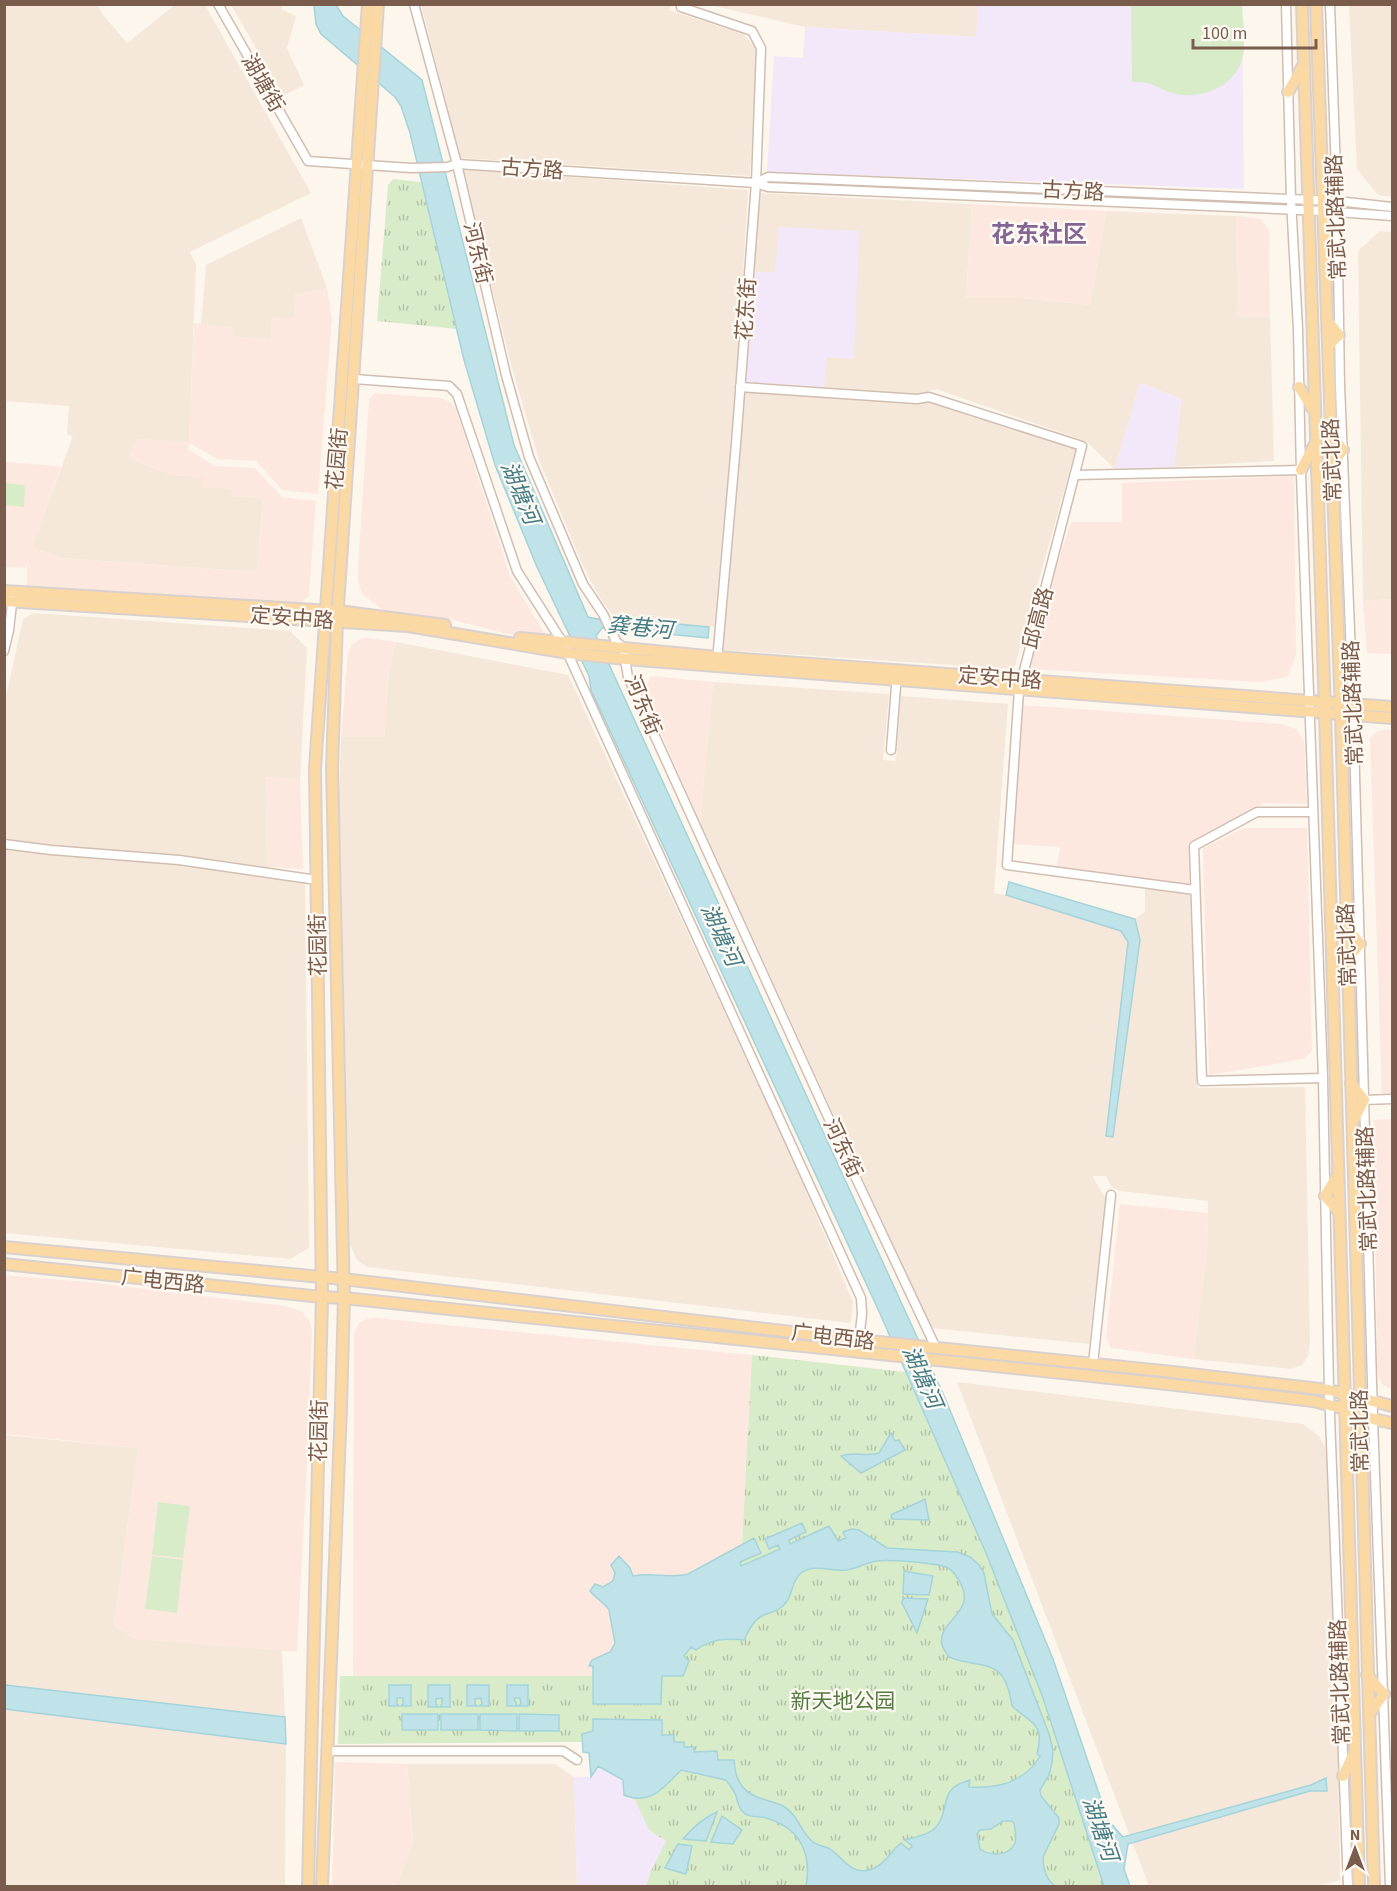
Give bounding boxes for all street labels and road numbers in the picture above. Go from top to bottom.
street label: 湖塘街 [234,48,292,118]
street label: 古方路 [500,152,564,186]
street label: 常武北路辅路 [1319,154,1353,280]
street label: 古方路 [1041,174,1105,208]
street label: 河东街 [456,219,500,287]
street label: 花东街 [729,277,763,341]
street label: 常武北路 [1316,418,1348,502]
street label: 花园街 [319,426,355,492]
street label: 邱高路 [1015,584,1061,652]
street label: 定安中路 [249,600,335,636]
street label: 常武北路辅路 [1336,640,1370,766]
street label: 定安中路 [957,660,1043,696]
street label: 河东街 [617,670,669,740]
street label: 常武北路 [1331,903,1363,987]
street label: 花园街 [302,913,334,977]
street label: 河东街 [816,1113,870,1183]
street label: 常武北路辅路 [1350,1126,1384,1252]
street label: 广电西路 [120,1262,206,1300]
street label: 广电西路 [789,1317,877,1357]
street label: 常武北路 [1344,1389,1376,1473]
street label: 花园街 [303,1399,335,1463]
street label: 常武北路辅路 [1323,1619,1357,1745]

